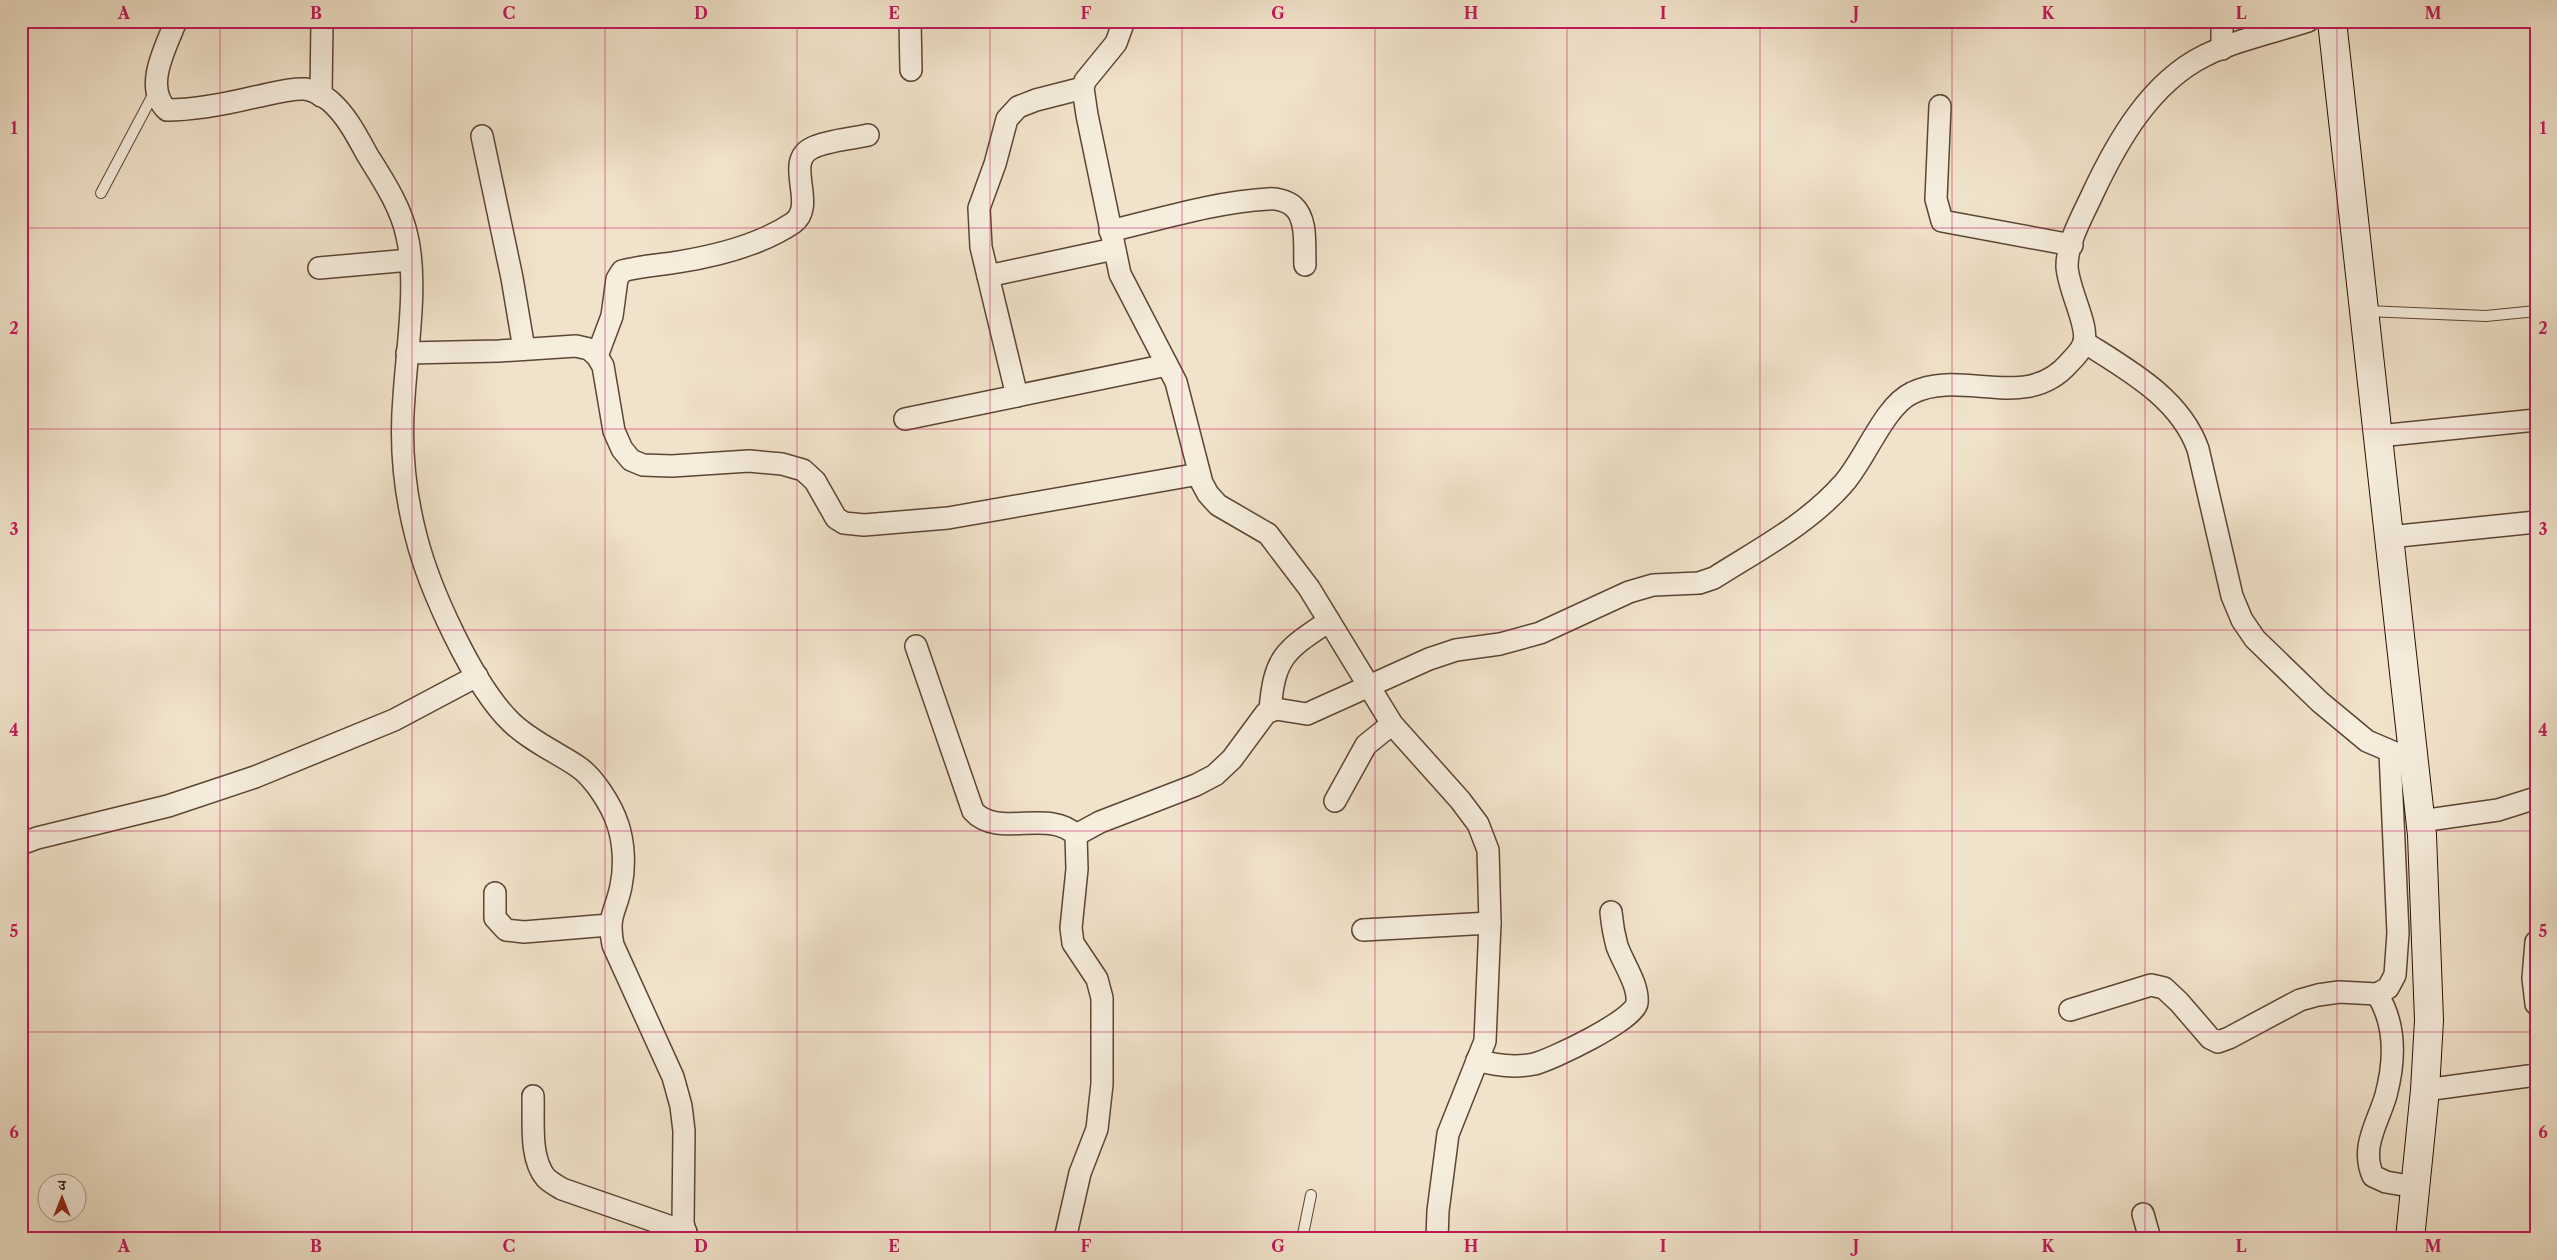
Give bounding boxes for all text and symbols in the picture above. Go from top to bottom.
text: A [117,3,131,23]
text: B [310,3,322,23]
text: C [503,3,515,23]
text: D [694,3,708,23]
text: E [888,3,900,23]
text: F [1081,3,1092,23]
text: G [1271,3,1285,23]
text: H [1464,3,1478,23]
text: I [1660,3,1667,23]
text: J [1850,3,1859,23]
text: K [2042,3,2056,23]
text: L [2235,3,2247,23]
text: M [2425,3,2442,23]
text: 1 [10,118,18,138]
text: 1 [2539,118,2547,138]
text: 2 [9,318,19,338]
text: 2 [2538,318,2548,338]
text: 3 [9,519,19,539]
text: 3 [2538,519,2548,539]
text: 4 [9,720,19,740]
text: 4 [2538,720,2548,740]
text: 5 [10,921,19,941]
text: 5 [2539,921,2548,941]
text: 6 [9,1122,19,1142]
text: 6 [2538,1122,2548,1142]
north arrow [38,1172,88,1222]
text: उ [57,1176,66,1194]
text: A [117,1236,131,1256]
text: B [310,1236,322,1256]
text: C [503,1236,515,1256]
text: D [694,1236,708,1256]
text: E [888,1236,900,1256]
text: F [1081,1236,1092,1256]
text: G [1271,1236,1285,1256]
text: H [1464,1236,1478,1256]
text: I [1660,1236,1667,1256]
text: J [1850,1236,1859,1256]
text: K [2042,1236,2056,1256]
text: L [2235,1236,2247,1256]
text: M [2425,1236,2442,1256]

